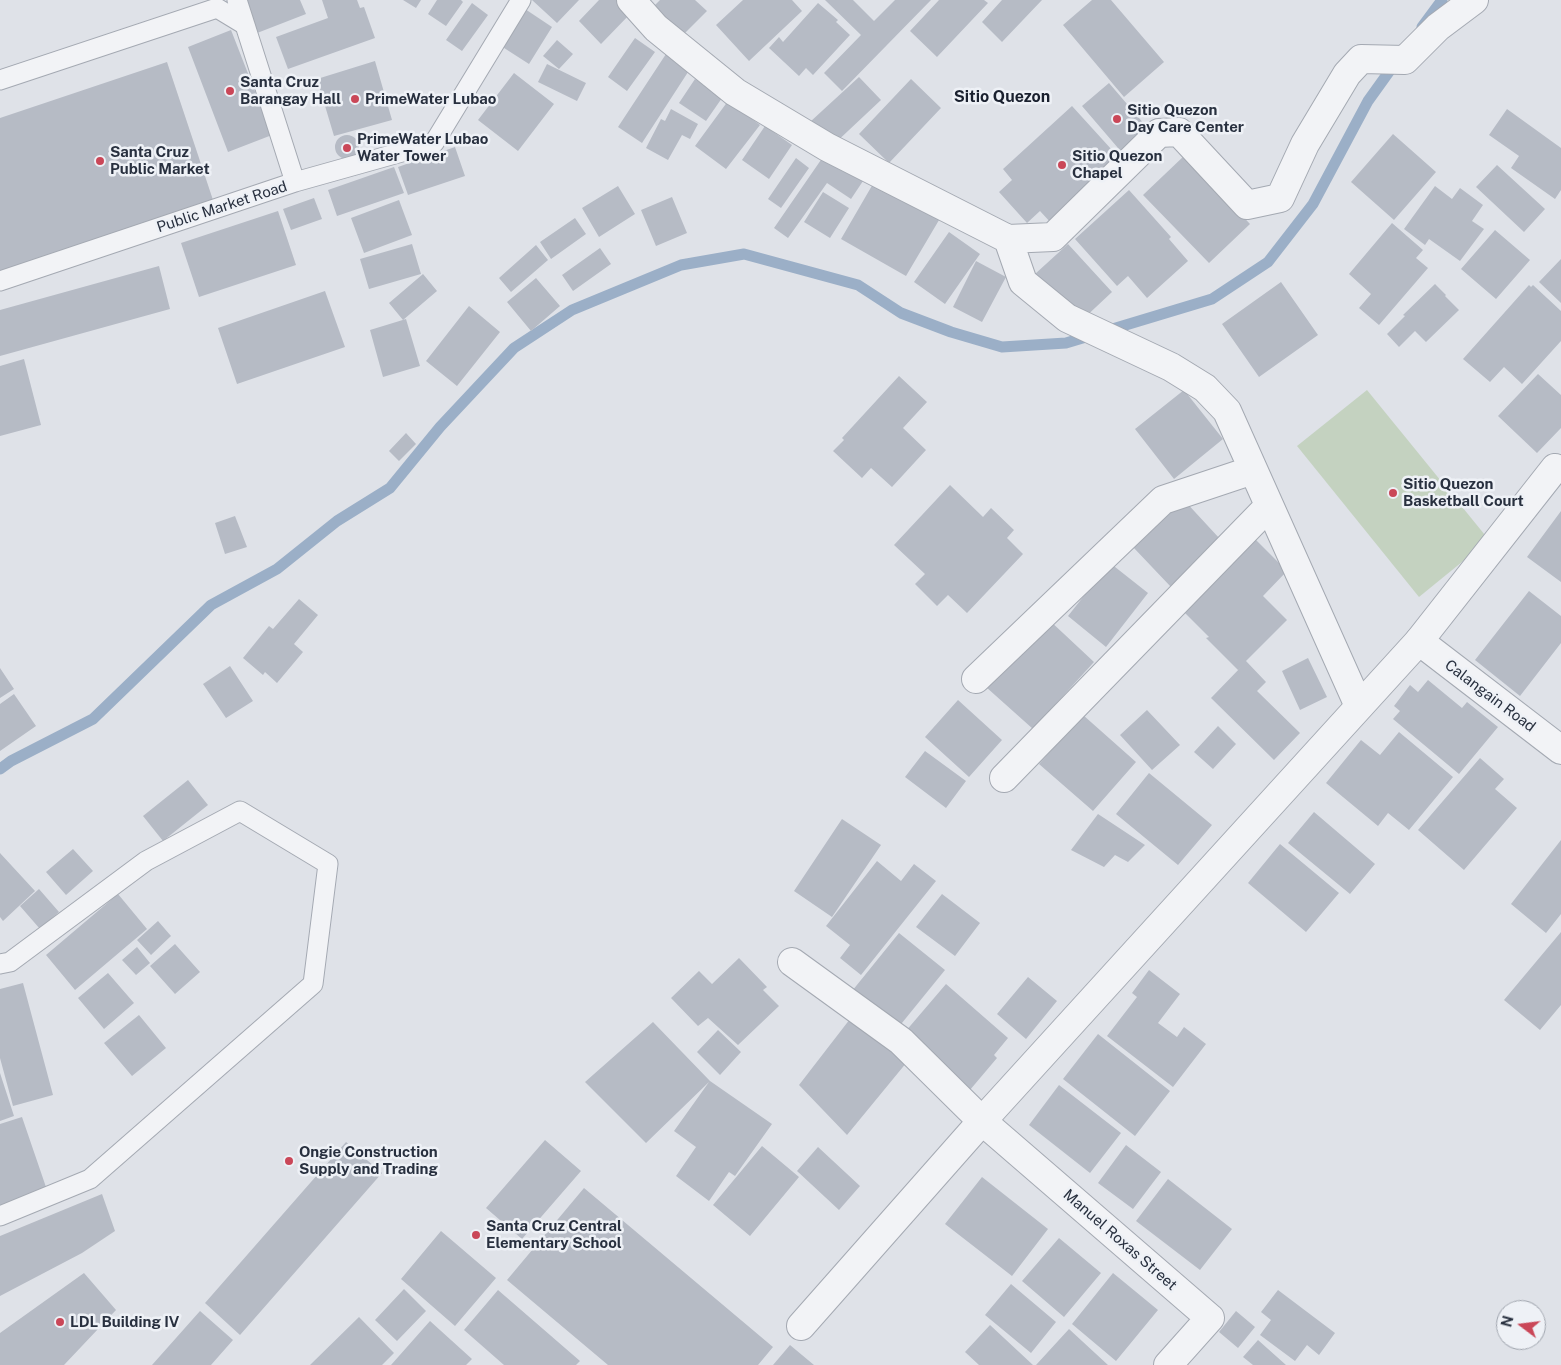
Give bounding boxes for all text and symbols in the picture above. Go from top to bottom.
place label: Santa Cruz Barangay Hall [240,73,341,108]
marker: Santa Cruz Barangay Hall [224,85,236,97]
district label: Sitio Quezon [954,87,1050,107]
place label: PrimeWater Lubao [365,90,496,108]
marker: PrimeWater Lubao [349,93,361,105]
place label: Sitio Quezon Day Care Center [1127,101,1244,136]
marker: Sitio Quezon Day Care Center [1111,113,1123,125]
place label: PrimeWater Lubao Water Tower [357,130,488,165]
marker: PrimeWater Lubao Water Tower [341,142,353,154]
place label: Santa Cruz Public Market [110,143,210,178]
place label: Sitio Quezon Chapel [1072,147,1162,182]
marker: Santa Cruz Public Market [94,155,106,167]
marker: Sitio Quezon Chapel [1056,159,1068,171]
street label: Public Market Road [155,177,289,237]
place label: Sitio Quezon Basketball Court [1403,475,1524,510]
marker: Sitio Quezon Basketball Court [1387,487,1399,499]
street label: Calangain Road [1441,656,1539,736]
place label: Ongie Construction Supply and Trading [299,1143,438,1178]
marker: Ongie Construction Supply and Trading [283,1155,295,1167]
street label: Manuel Roxas Street [1059,1186,1181,1294]
place label: Santa Cruz Central Elementary School [486,1217,622,1252]
marker: Santa Cruz Central Elementary School [470,1229,482,1241]
north arrow [1496,1300,1546,1350]
place label: LDL Building IV [70,1313,179,1331]
text: N [1498,1314,1517,1329]
marker: LDL Building IV [54,1316,66,1328]

